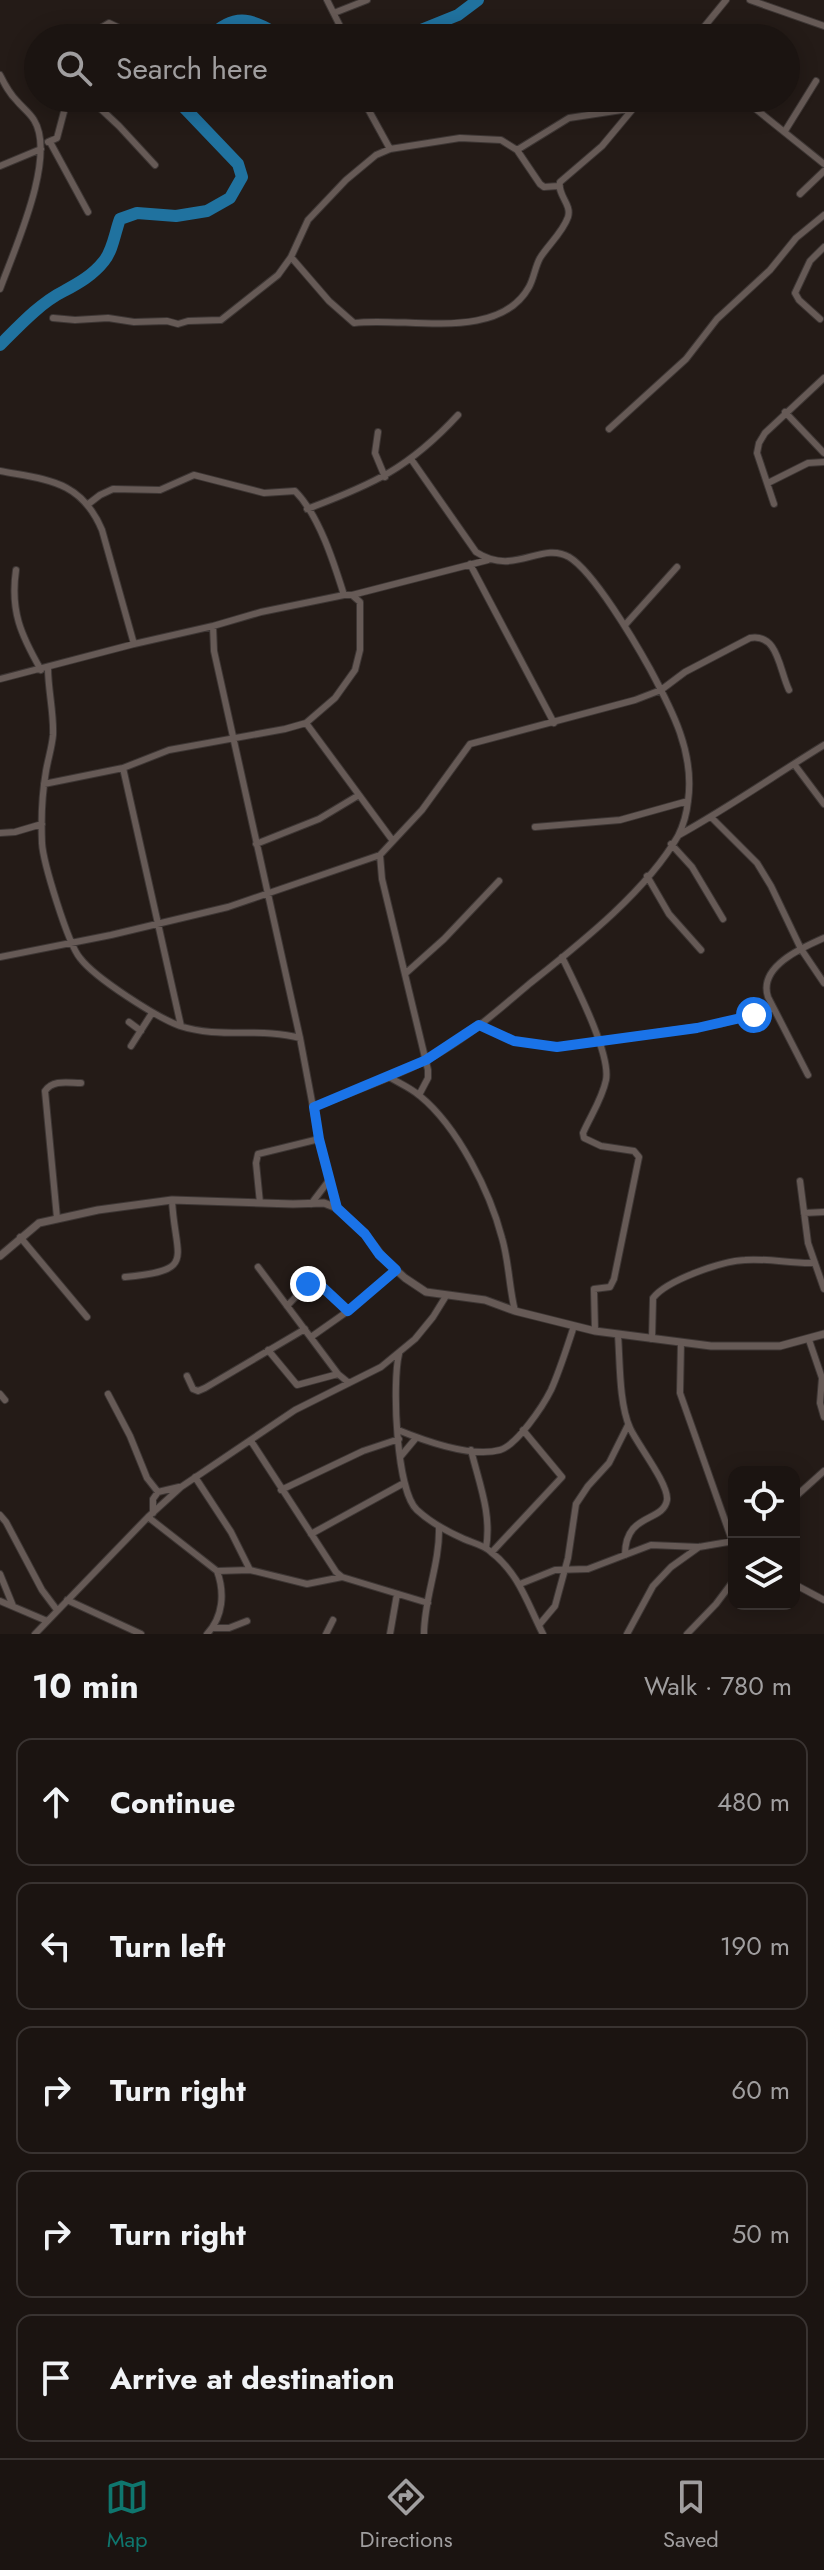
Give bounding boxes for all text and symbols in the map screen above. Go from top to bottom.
search box [24,24,800,112]
icon: search [52,46,96,90]
text: Search here [116,47,268,90]
route start [736,997,772,1033]
route end [290,1266,326,1302]
map controls [728,1466,800,1610]
button: locate [728,1466,800,1538]
button: layers [728,1538,800,1610]
text: 10 min [32,1662,139,1711]
text: Walk · 780 m [644,1667,792,1705]
icon: ahead [34,1780,78,1824]
text: Continue [110,1781,236,1824]
text: 480 m [717,1783,790,1821]
icon: left [34,1924,78,1968]
text: Turn left [110,1925,225,1968]
text: 190 m [720,1927,790,1965]
icon: right [34,2068,78,2112]
text: Turn right [110,2069,246,2112]
text: 60 m [731,2071,790,2109]
icon: right [34,2212,78,2256]
text: Turn right [110,2213,246,2256]
text: 50 m [732,2215,790,2253]
icon: arrive [34,2356,78,2400]
text: Arrive at destination [110,2357,395,2400]
tab: Map [105,2475,149,2555]
tab: Directions [360,2475,453,2555]
tab: Saved [663,2475,719,2555]

